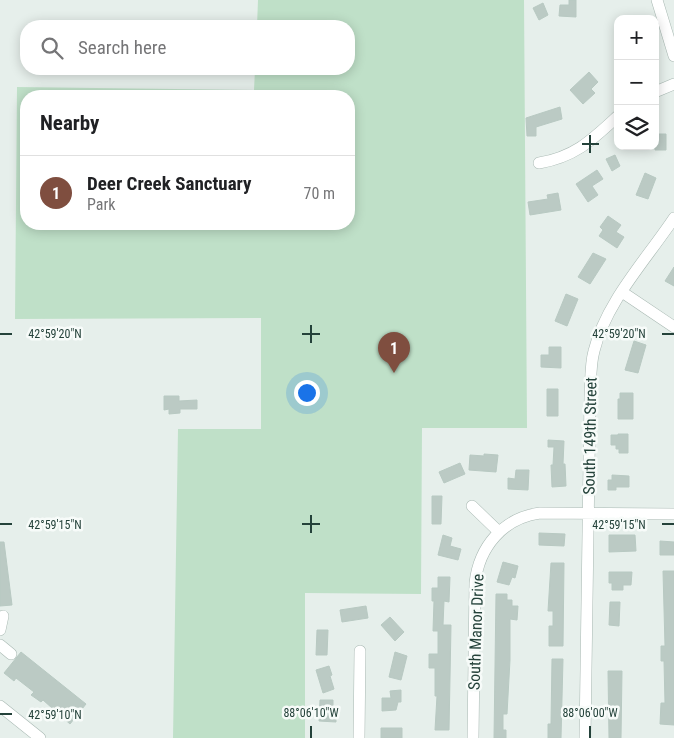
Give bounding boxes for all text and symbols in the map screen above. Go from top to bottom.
map controls [614,15,659,150]
button: + [614,15,659,60]
search box [20,20,355,75]
icon: search [38,34,66,62]
text: Search here [78,36,166,59]
button: − [614,60,659,105]
button: layers [614,105,659,150]
text: Nearby [40,111,99,135]
text: Deer Creek Sanctuary [87,172,252,195]
text: 1 [52,184,60,203]
text: 70 m [303,184,335,203]
text: Park [87,195,116,214]
text: 42°59'20"N [28,327,82,341]
text: 42°59'20"N [592,327,646,341]
pin: 1 [378,332,410,373]
street label: South 149th Street [579,377,601,495]
your location [294,380,320,406]
text: 42°59'15"N [28,518,82,532]
text: 42°59'15"N [592,518,646,532]
street label: South Manor Drive [464,574,488,690]
text: 88°06'10"W [283,706,339,720]
text: 88°06'00"W [562,706,618,720]
text: 42°59'10"N [28,708,82,722]

